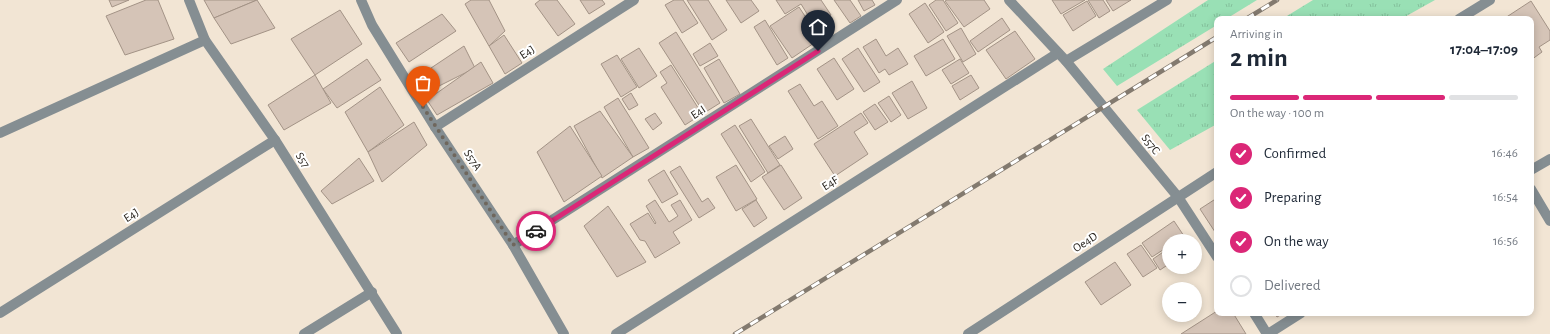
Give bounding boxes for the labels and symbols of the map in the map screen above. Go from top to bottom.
pin [801,10,835,51]
street label: E4J [517,43,537,61]
pin [406,66,440,107]
street label: E4I [689,103,707,121]
street label: S57C [1139,132,1163,156]
street label: S57A [462,147,484,173]
street label: S57 [294,150,312,170]
street label: E4F [820,173,841,193]
street label: E4J [121,206,141,224]
courier [516,211,556,251]
street label: Oe4D [1071,230,1100,254]

